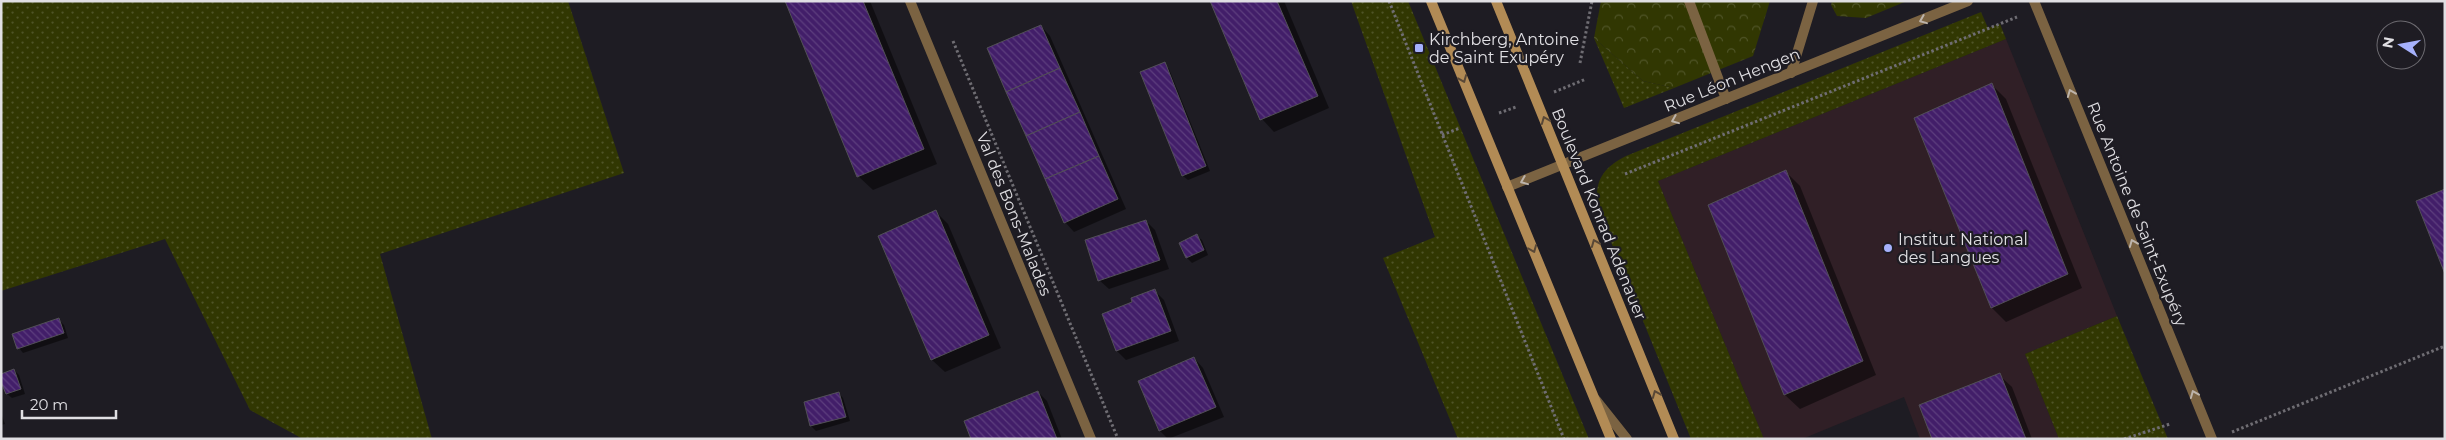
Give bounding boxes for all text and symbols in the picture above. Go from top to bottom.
one-way arrow [1919,13,1928,24]
north arrow [2376,20,2426,70]
place label: Kirchberg, Antoine de Saint Exupéry [1429,30,1579,67]
text: N [2378,35,2398,50]
marker: Kirchberg, Antoine de Saint Exupéry [1413,42,1425,54]
street label: Rue Léon Hengen [1661,44,1803,116]
one-way arrow [1457,74,1467,83]
one-way arrow [2067,89,2078,98]
street label: Rue Antoine de Saint-Exupéry [2083,99,2191,329]
street label: Boulevard Konrad Adenauer [1548,105,1650,323]
one-way arrow [1671,113,1680,124]
one-way arrow [1540,116,1551,125]
street label: Val des Bons-Malades [973,130,1056,299]
one-way arrow [1520,174,1529,185]
place label: Institut National des Langues [1898,230,2028,267]
one-way arrow [1590,239,1601,248]
one-way arrow [2128,239,2139,248]
marker: Institut National des Langues [1882,242,1894,254]
one-way arrow [1526,244,1537,253]
scale bar [22,388,116,420]
one-way arrow [1652,390,1662,398]
one-way arrow [2190,390,2200,398]
text: 20 m [30,395,68,414]

